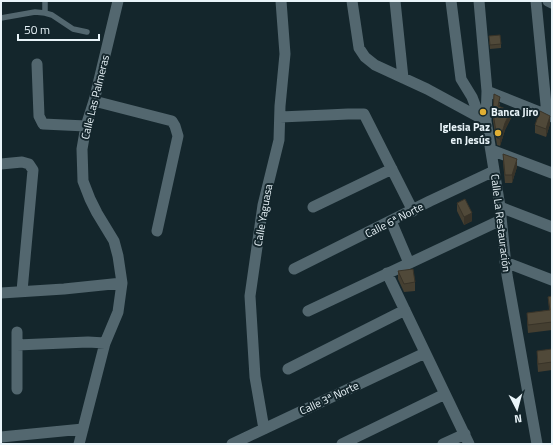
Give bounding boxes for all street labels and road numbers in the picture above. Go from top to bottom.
street label: Calle Las Palmeras [77,53,113,141]
street label: Calle La Restauración [487,173,515,273]
street label: Calle Yaguasa [250,182,276,247]
street label: Calle 6ª Norte [362,198,426,242]
street label: Calle 3ª Norte [297,377,362,419]

